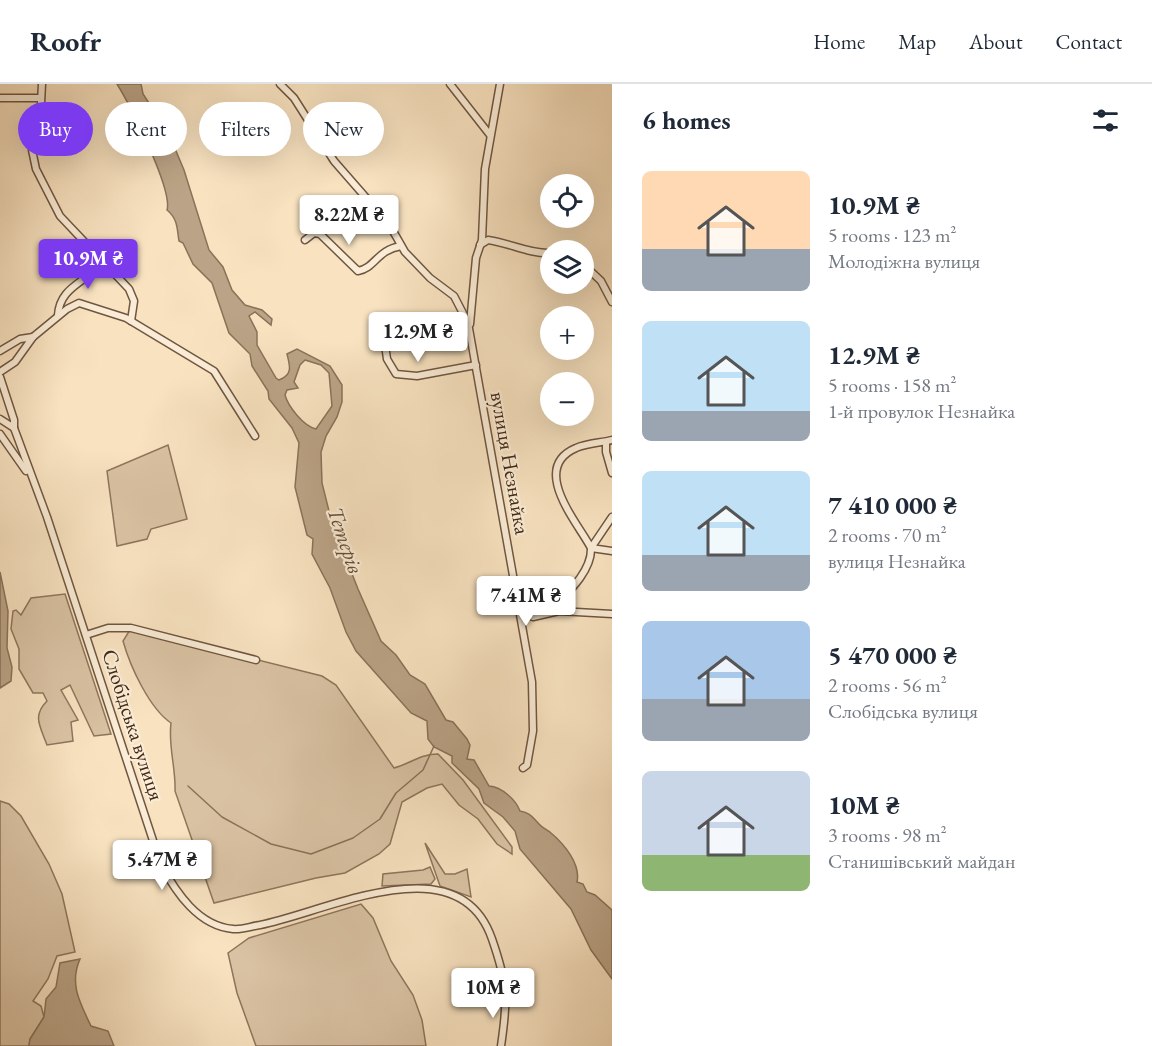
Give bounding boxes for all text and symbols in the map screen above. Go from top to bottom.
text: Roofr [30,23,101,59]
text: Home [813,28,865,55]
text: Map [898,28,936,55]
text: About [969,28,1022,55]
text: Contact [1055,28,1122,55]
chip: Buy [18,102,93,156]
chip: Rent [105,102,187,156]
chip: Filters [199,102,291,156]
chip: New [303,102,384,156]
text: 6 homes [642,103,731,137]
icon: filters [1089,104,1122,137]
map controls [540,174,594,426]
button: locate [540,174,594,228]
text: 10.9M ₴ [828,188,920,222]
pin: 8.22M ₴ [294,195,404,246]
icon: home [690,195,762,267]
text: 8.22M ₴ [314,201,384,227]
text: 5 rooms · 123 m² [828,222,956,248]
pin: 10.9M ₴ [33,239,143,290]
button: layers [540,240,594,294]
text: 10.9M ₴ [53,245,123,271]
text: Молодіжна вулиця [828,248,980,274]
button: + [540,306,594,360]
pin: 12.9M ₴ [363,312,473,363]
text: 12.9M ₴ [383,318,453,344]
text: 12.9M ₴ [828,338,920,372]
icon: home [690,345,762,417]
button: − [540,372,594,426]
text: 5 rooms · 158 m² [828,372,956,398]
street label: вулиця Незнайка [485,389,536,537]
text: 1-й провулок Незнайка [828,398,1015,424]
text: 7 410 000 ₴ [828,488,957,522]
icon: home [690,495,762,567]
water label: Тетерів [321,503,370,578]
text: 2 rooms · 70 m² [828,522,947,548]
text: вулиця Незнайка [828,548,966,574]
pin: 7.41M ₴ [471,576,581,627]
text: 7.41M ₴ [491,582,561,608]
text: 5 470 000 ₴ [828,638,957,672]
icon: home [690,645,762,717]
street label: Слобідська вулиця [96,646,171,804]
text: 2 rooms · 56 m² [828,672,947,698]
text: Слобідська вулиця [828,698,978,724]
text: 10M ₴ [828,788,900,822]
icon: home [690,795,762,867]
text: 3 rooms · 98 m² [828,822,947,848]
pin: 5.47M ₴ [107,840,217,891]
text: 5.47M ₴ [127,846,197,872]
text: Станишівський майдан [828,848,1015,874]
pin: 10M ₴ [451,968,535,1019]
text: 10M ₴ [465,974,521,1000]

